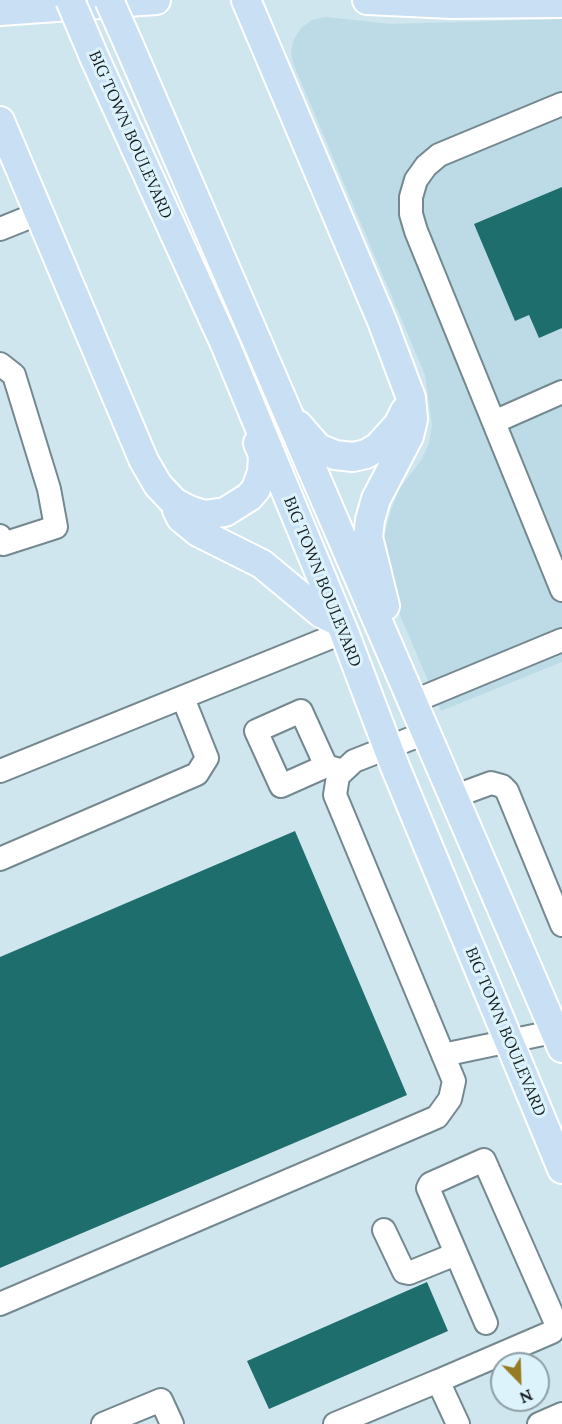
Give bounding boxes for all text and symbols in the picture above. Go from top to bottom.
street label: BIG TOWN BOULEVARD [84,48,176,222]
street label: BIG TOWN BOULEVARD [279,494,365,670]
street label: BIG TOWN BOULEVARD [461,944,549,1120]
north arrow [490,1352,550,1412]
text: N [517,1385,536,1408]

